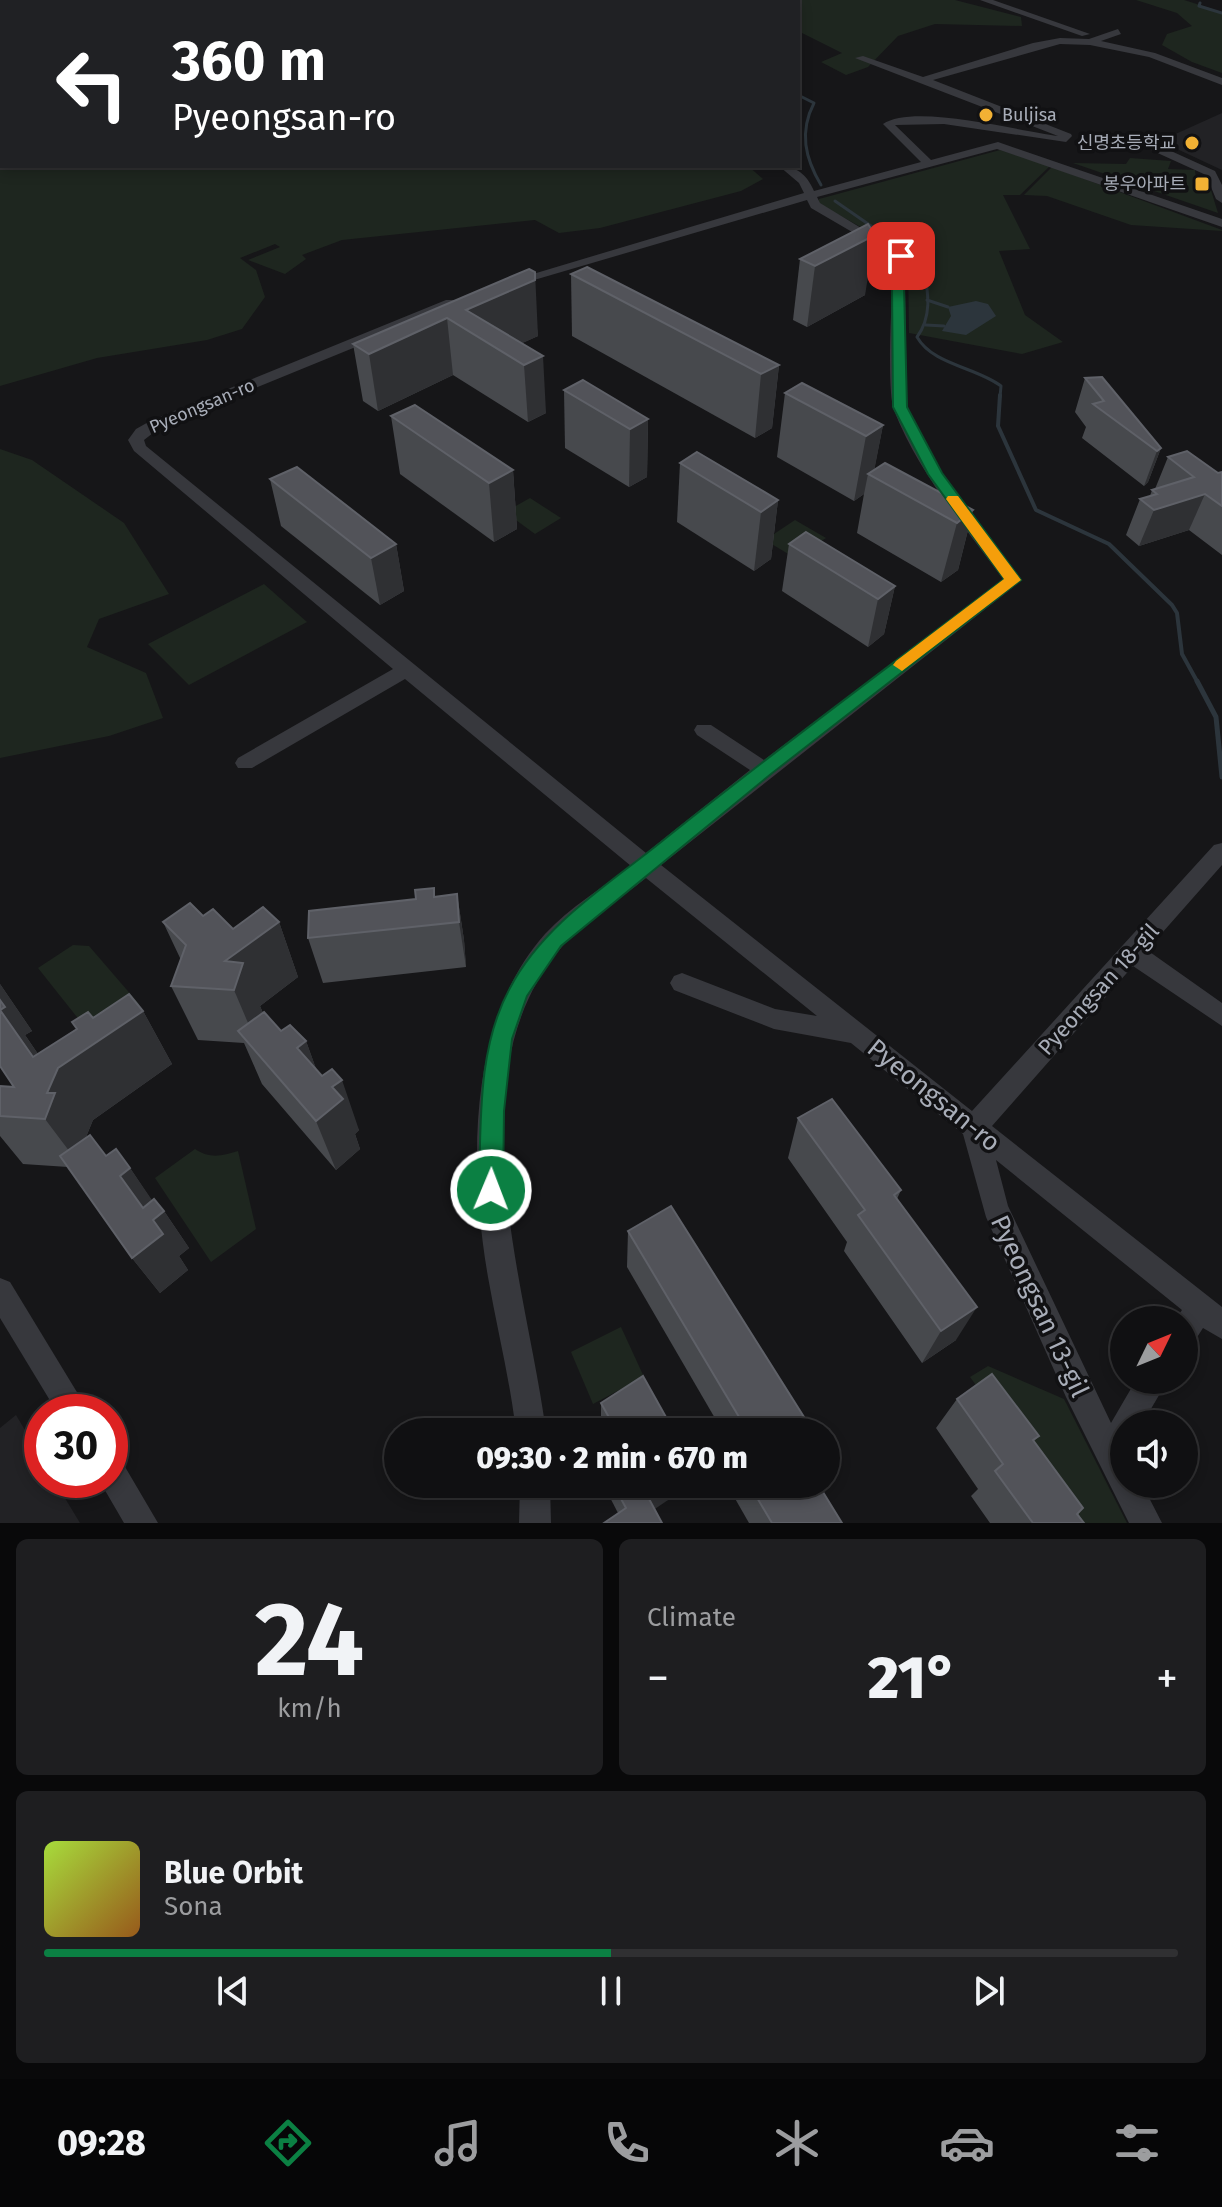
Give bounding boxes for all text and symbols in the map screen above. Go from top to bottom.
text: 360 m [172,28,326,95]
icon: left [40,32,144,136]
text: Pyeongsan-ro [172,96,396,140]
place label: Buljisa [1002,104,1057,126]
marker: Buljisa [977,106,995,124]
place label: 신명초등학교 [1077,132,1176,154]
marker: 신명초등학교 [1183,134,1201,152]
place label: 봉우아파트 [1103,173,1186,195]
marker: 봉우아파트 [1193,175,1211,193]
pin [867,222,935,290]
icon: arrive [879,234,923,278]
street label: Pyeongsan-ro [146,374,258,438]
street label: Pyeongsan 18-gil [1032,918,1165,1061]
street label: Pyeongsan-ro [861,1032,1006,1158]
position arrow [449,1148,533,1232]
street label: Pyeongsan 13-gil [984,1210,1095,1402]
north arrow [1110,1306,1198,1394]
map controls [1110,1306,1198,1498]
speed limit sign: 30 [24,1394,128,1498]
button: sound [1110,1410,1198,1498]
text: 09:30 · 2 min · 670 m [476,1440,748,1476]
text: 24 [255,1578,364,1703]
text: Climate [647,1602,736,1633]
text: 21° [868,1642,957,1714]
text: − [647,1652,669,1705]
text: + [1156,1652,1178,1705]
text: km/h [277,1693,342,1724]
text: Blue Orbit [164,1855,303,1891]
text: Sona [164,1891,223,1922]
icon: previous [211,1969,255,2013]
icon: pause [589,1969,633,2013]
icon: next [967,1969,1011,2013]
icon: directions [260,2115,316,2171]
icon: music [430,2115,486,2171]
icon: phone [599,2115,655,2171]
icon: climate [769,2115,825,2171]
icon: car [939,2115,995,2171]
icon: filters [1109,2115,1165,2171]
text: 09:28 [57,2121,146,2165]

